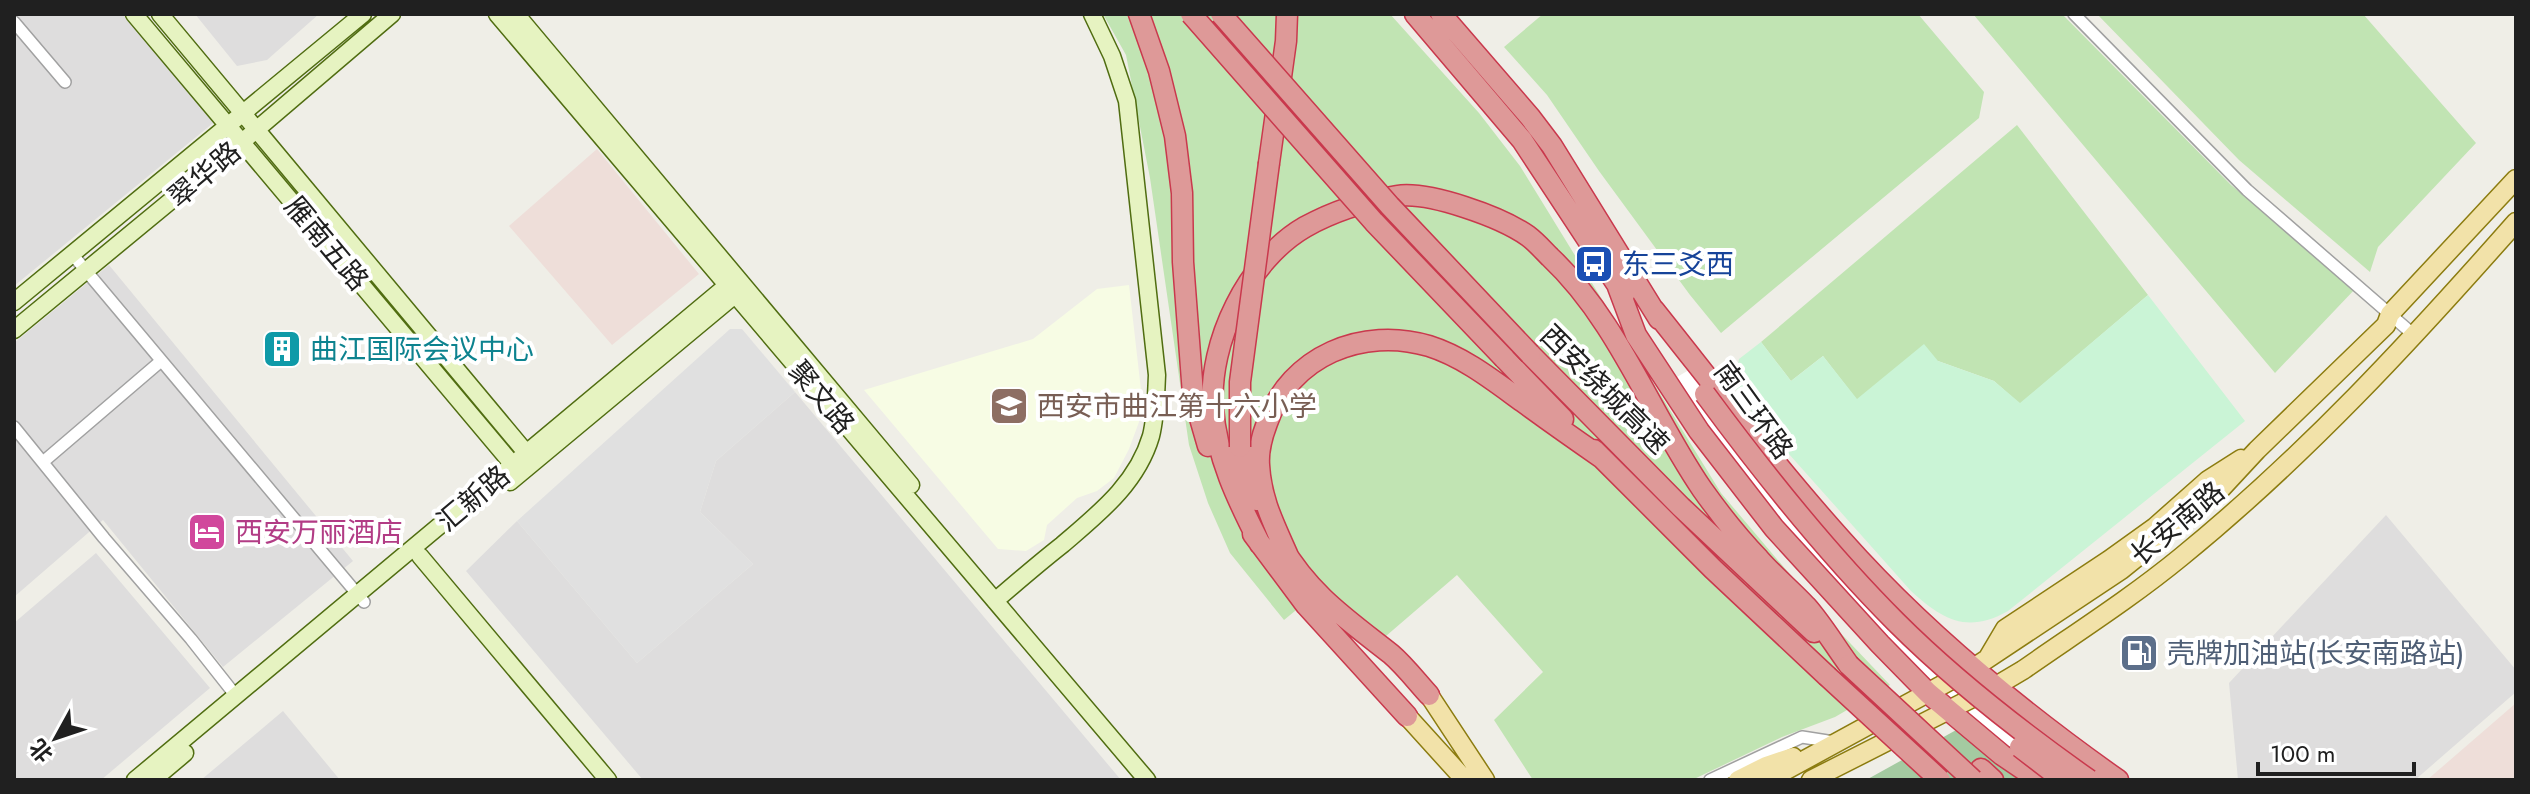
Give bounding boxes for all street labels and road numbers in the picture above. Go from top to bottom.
street label: 翠华路 [159,132,250,217]
street label: 雁南五路 [275,187,378,299]
street label: 西安绕城高速 [1531,315,1679,463]
street label: 聚文路 [779,352,864,443]
street label: 南三环路 [1704,353,1803,468]
street label: 汇新路 [428,456,519,541]
street label: 长安南路 [2121,472,2233,575]

